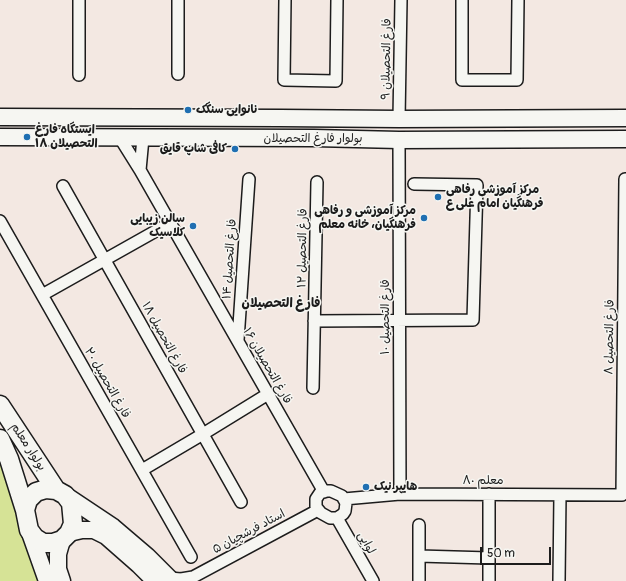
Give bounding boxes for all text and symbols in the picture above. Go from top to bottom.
street label: فارغ التحصیلان ۹ [379,18,395,100]
place label: نانوایی سنگک [196,103,258,117]
marker: نانوایی سنگک [183,105,193,115]
place label: ایستگاه فارغ التحصیلان ۱۸ [35,123,97,151]
marker: ایستگاه فارغ التحصیلان ۱۸ [22,132,32,142]
street label: بولوار فارغ التحصیلان [263,132,363,146]
place label: کافی شاپ قایق [160,142,227,156]
marker: کافی شاپ قایق [230,144,240,154]
place label: مرکز آموزشی رفاهی فرهنگیان امام علی ع [446,183,544,211]
marker: مرکز آموزشی رفاهی فرهنگیان امام علی ع [433,192,443,202]
place label: مرکز آموزشی و رفاهی فرهنگیان، خانه معلم [314,204,416,232]
street label: فارغ التحصیل ۱۲ [295,208,311,288]
place label: سالن زیبایی کلاسیک [130,212,185,240]
marker: مرکز آموزشی و رفاهی فرهنگیان، خانه معلم [419,213,429,223]
street label: فارغ التحصیل ۱۴ [220,218,240,300]
marker: سالن زیبایی کلاسیک [188,221,198,231]
street label: فارغ التحصیل ۱۰ [379,279,393,355]
district label: فارغ التحصیلان [242,296,320,312]
street label: فارغ التحصیل ۸ [602,299,618,375]
street label: فارغ التحصیل ۱۸ [138,300,190,376]
street label: فارغ التحصیلان ۱۶ [239,325,295,407]
street label: فارغ التحصیل ۲۰ [81,345,133,421]
street label: بولوار معلم [7,420,49,474]
street label: معلم ۸۰ [462,474,504,488]
place label: هایپر نیک [374,480,417,494]
marker: هایپر نیک [361,482,371,492]
street label: استاد فرشچیان ۵ [210,507,288,557]
street label: لوایی [354,529,378,557]
scale bar [482,539,553,565]
text: 50 m [487,546,515,561]

